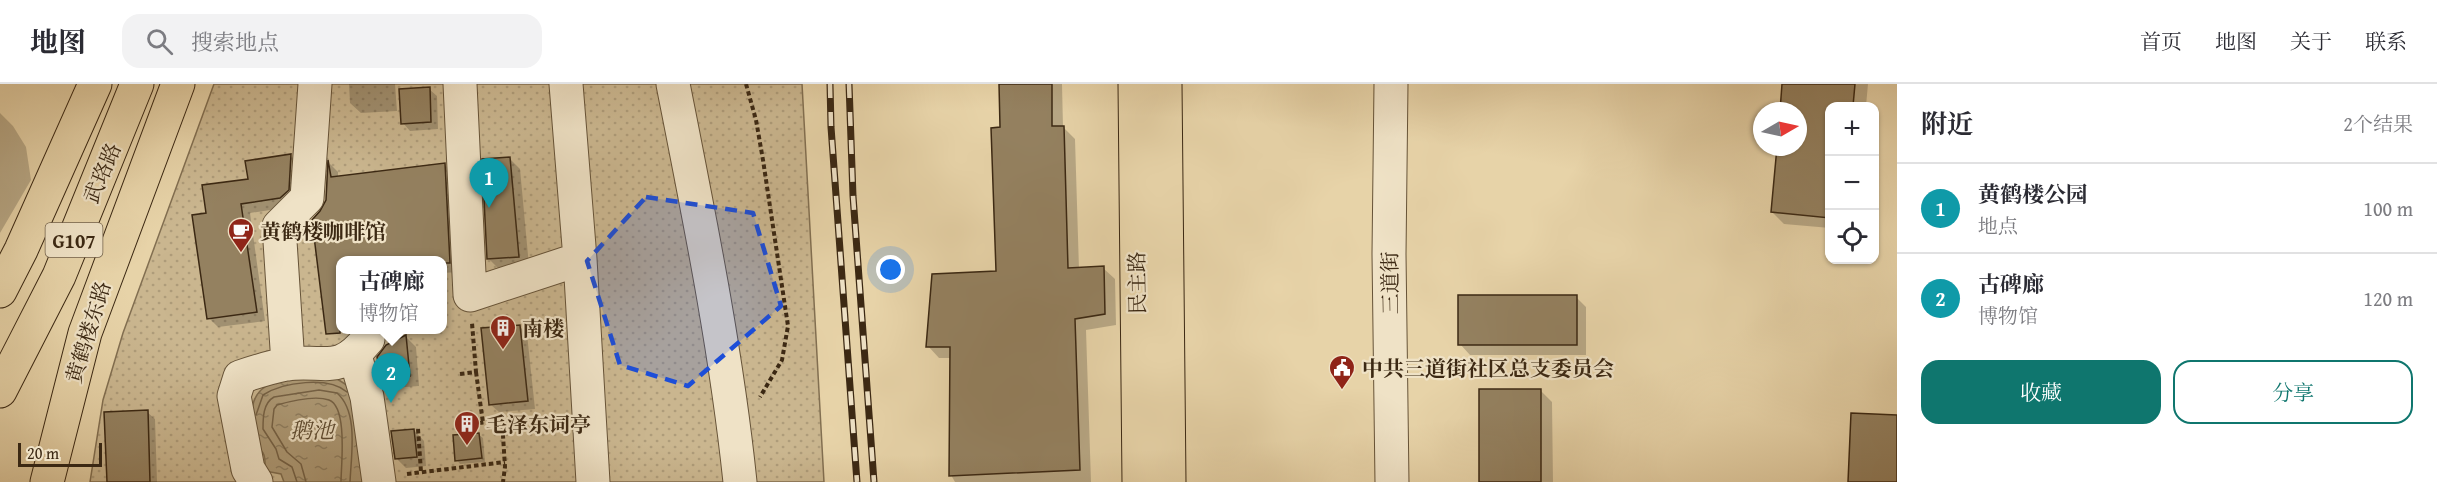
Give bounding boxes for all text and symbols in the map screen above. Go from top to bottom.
search box [122,14,542,68]
text: 地图 [30,21,86,62]
icon: search [143,25,176,58]
text: 搜索地点 [191,26,279,58]
text: 首页 [2140,26,2182,57]
text: 地图 [2215,26,2257,57]
text: 关于 [2290,26,2332,57]
text: 联系 [2365,26,2407,57]
north arrow [1753,102,1807,156]
map controls [1825,102,1879,264]
button: + [1825,102,1879,156]
text: 附近 [1921,104,1973,143]
text: 2个结果 [2343,109,2413,138]
street label: 武珞路 [75,138,129,208]
button: − [1825,156,1879,210]
pin: 1 [470,158,508,208]
text: 黄鹤楼公园 [1978,178,2088,210]
text: 1 [1935,194,1946,223]
text: 100 m [2363,194,2413,223]
button: locate [1825,210,1879,264]
text: 地点 [1978,211,2018,240]
cafe icon: 黄鹤楼咖啡馆 [226,216,256,254]
place label: 黄鹤楼咖啡馆 [260,216,386,247]
road number: G107 [46,223,103,257]
street label: 民主路 [1121,251,1153,315]
street label: 三道街 [1374,251,1406,315]
your location [876,255,905,284]
popup [336,256,447,334]
text: 古碑廊 [358,265,425,297]
text: 古碑廊 [1978,268,2044,300]
street label: 黄鹤楼东路 [58,277,118,387]
text: 2 [1935,284,1946,313]
text: 120 m [2363,284,2413,313]
text: 博物馆 [358,298,418,327]
text: 博物馆 [1978,301,2038,330]
building icon: 南楼 [488,313,518,351]
place label: 南楼 [522,313,564,344]
public building icon: 中共三道街社区总支委员会 [1327,353,1357,391]
place label: 中共三道街社区总支委员会 [1362,353,1614,384]
pin: 2 [372,354,410,403]
button: 收藏 [1921,360,2161,424]
button: 分享 [2173,360,2413,424]
building icon: 毛泽东词亭 [452,409,482,447]
place label: 毛泽东词亭 [486,409,591,440]
water label: 鹅池 [290,414,337,446]
scale bar [18,440,102,468]
text: 20 m [27,441,59,465]

